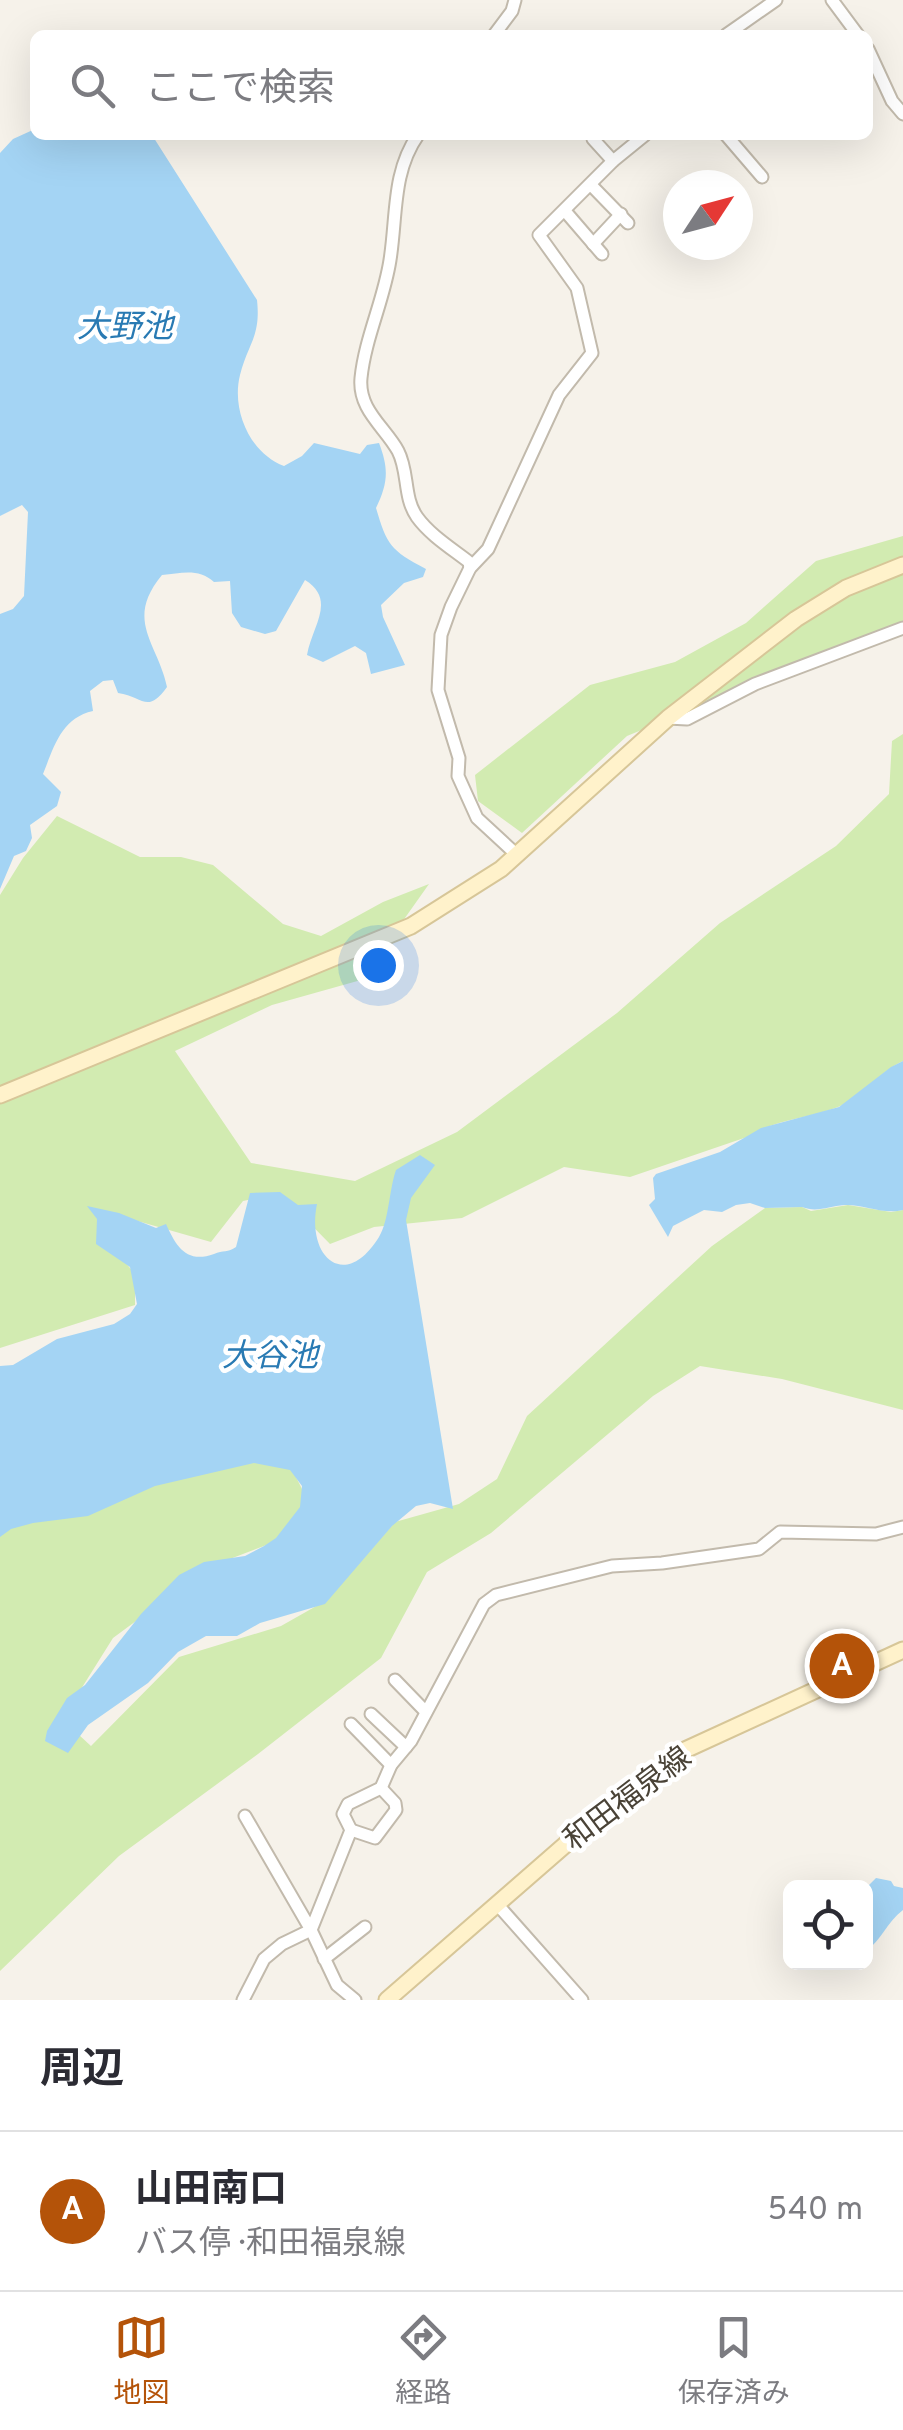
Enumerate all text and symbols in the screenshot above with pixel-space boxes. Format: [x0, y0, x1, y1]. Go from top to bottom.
search box [30, 30, 873, 140]
icon: search [65, 58, 120, 113]
text: ここで検索 [145, 66, 335, 115]
north arrow [663, 170, 753, 260]
water label: 大野池 [77, 309, 176, 349]
your location [353, 940, 404, 991]
water label: 大谷池 [222, 1338, 321, 1378]
pin: A [810, 1628, 874, 1704]
street label: 和田福泉線 [557, 1740, 700, 1860]
map controls [783, 1880, 873, 1970]
button: locate [783, 1880, 873, 1970]
text: 周辺 [40, 2045, 124, 2098]
text: 山田南口 [135, 2167, 287, 2216]
text: A [61, 2191, 84, 2231]
text: 540 m [767, 2191, 863, 2231]
text: バス停 · 和田福泉線 [135, 2225, 406, 2265]
tab: 地図 [113, 2310, 169, 2413]
tab: 経路 [395, 2310, 452, 2413]
tab: 保存済み [678, 2310, 790, 2413]

